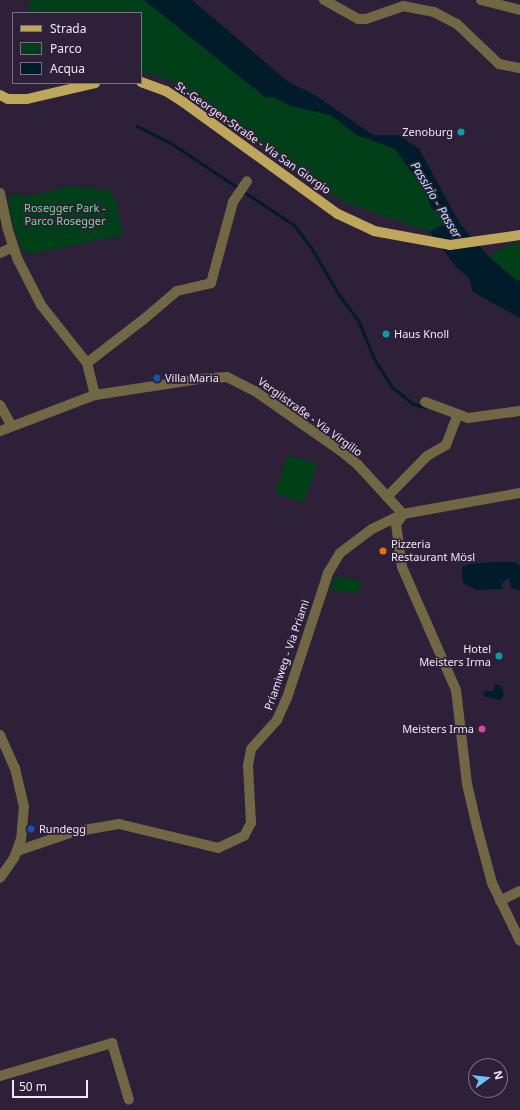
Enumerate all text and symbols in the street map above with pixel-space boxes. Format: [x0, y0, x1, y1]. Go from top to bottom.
legend [12, 12, 142, 84]
text: Strada [50, 20, 86, 37]
text: Parco [50, 40, 82, 57]
text: Acqua [50, 60, 85, 77]
street label: St.-Georgen-Straße - Via San Giorgio [173, 79, 333, 197]
place label: Zenoburg [402, 125, 453, 139]
marker: Zenoburg [456, 127, 466, 137]
water label: Passirio - Passer [408, 159, 464, 241]
park label: Rosegger Park - Parco Rosegger [24, 202, 106, 228]
place label: Haus Knoll [394, 327, 449, 341]
marker: Haus Knoll [381, 329, 391, 339]
place label: Villa Maria [165, 371, 219, 385]
marker: Villa Maria [152, 373, 162, 383]
street label: Vergilstraße - Via Virgilio [255, 375, 365, 459]
place label: Pizzeria Restaurant Mösl [391, 538, 475, 564]
marker: Pizzeria Restaurant Mösl [378, 546, 388, 556]
street label: Priamiweg - Via Priami [262, 598, 312, 712]
place label: Hotel Meisters Irma [419, 643, 491, 669]
marker: Hotel Meisters Irma [494, 651, 504, 661]
place label: Meisters Irma [402, 722, 474, 736]
marker: Meisters Irma [477, 724, 487, 734]
place label: Rundegg [39, 822, 86, 836]
marker: Rundegg [26, 824, 36, 834]
north arrow [468, 1058, 508, 1098]
text: N [491, 1069, 508, 1081]
scale bar [14, 1072, 90, 1098]
text: 50 m [19, 1078, 47, 1095]

